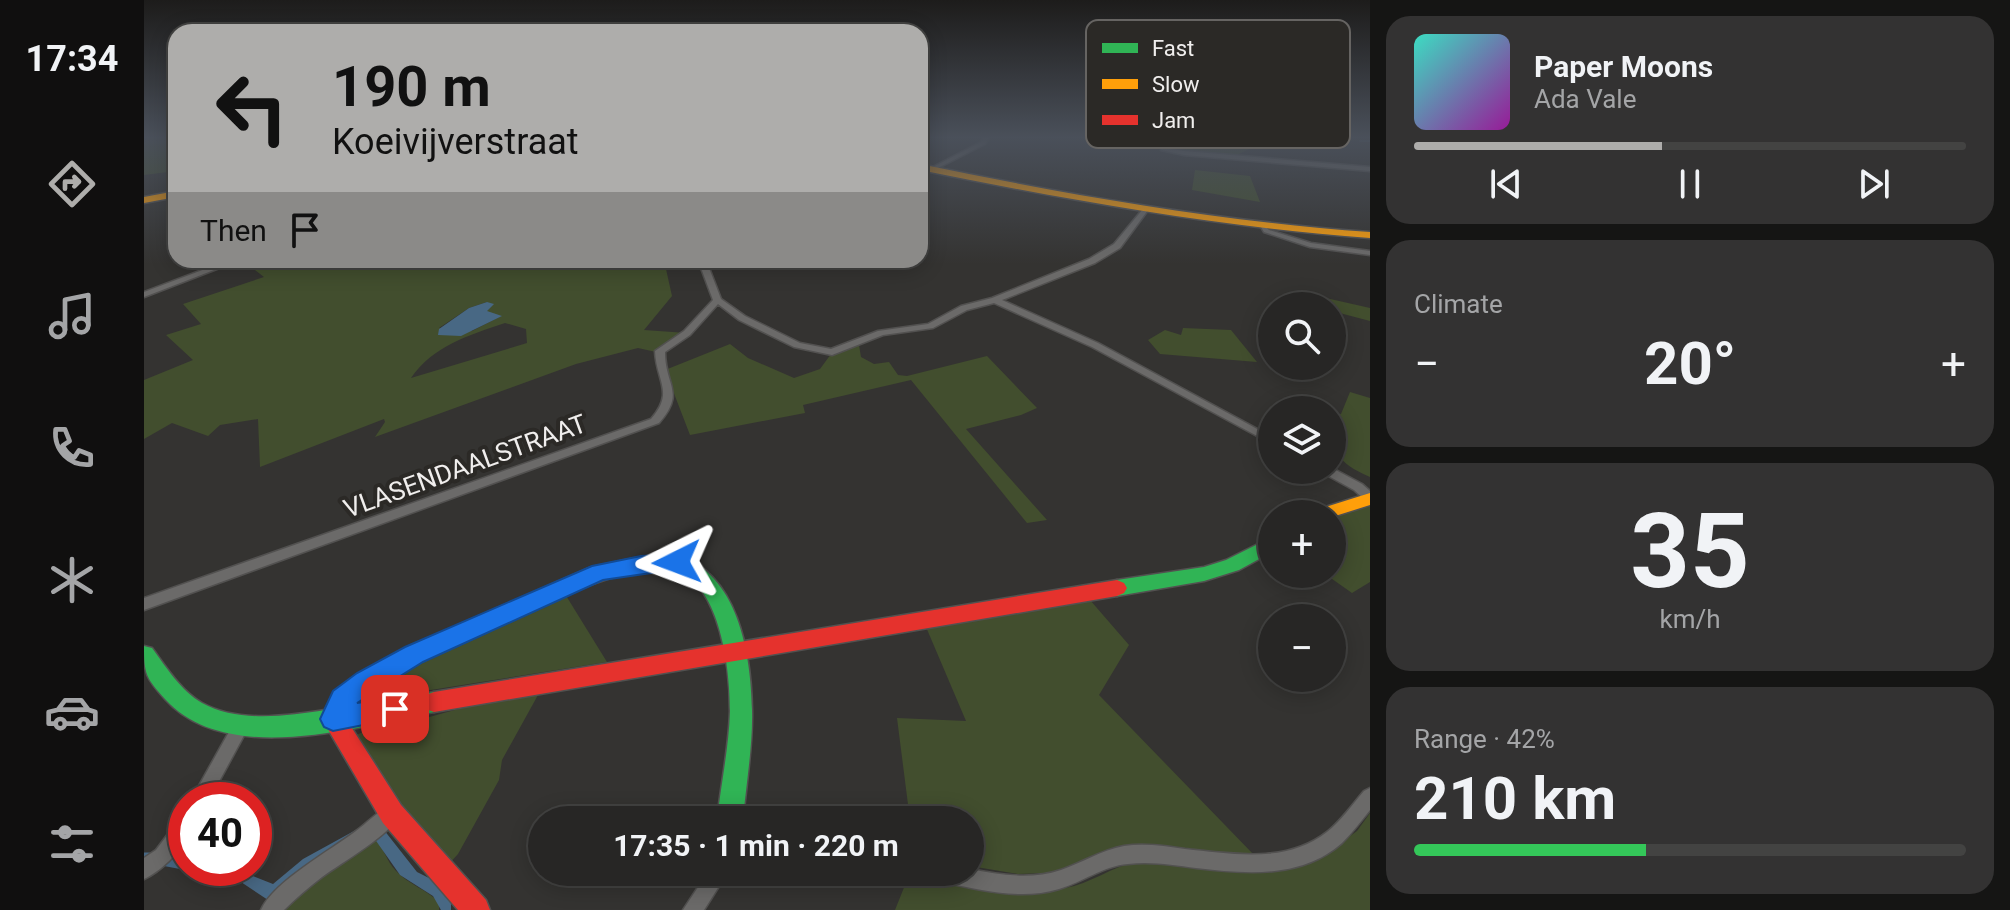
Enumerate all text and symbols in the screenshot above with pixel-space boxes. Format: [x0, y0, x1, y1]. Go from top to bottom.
legend [1086, 20, 1350, 148]
text: Fast [1152, 36, 1194, 61]
text: 17:34 [26, 38, 118, 80]
text: Paper Moons [1534, 49, 1713, 84]
text: 190 m [332, 54, 491, 120]
icon: left [200, 56, 304, 160]
text: Slow [1152, 72, 1200, 97]
text: Ada Vale [1534, 84, 1636, 114]
text: Jam [1152, 108, 1195, 133]
text: Koeivijverstraat [332, 121, 579, 163]
icon: directions [44, 156, 100, 212]
icon: previous [1484, 162, 1528, 206]
icon: pause [1668, 162, 1712, 206]
icon: next [1852, 162, 1896, 206]
icon: arrive [283, 208, 327, 252]
text: Then [200, 213, 267, 248]
icon: music [44, 288, 100, 344]
text: Climate [1414, 289, 1503, 319]
map controls [1258, 292, 1346, 692]
button: search [1258, 292, 1346, 380]
text: 20° [1644, 328, 1736, 399]
text: − [1414, 338, 1439, 390]
text: + [1941, 338, 1966, 390]
button: layers [1258, 396, 1346, 484]
street label: VLASENDAALSTRAAT [340, 408, 590, 524]
icon: phone [44, 420, 100, 476]
text: 35 [1630, 491, 1750, 612]
button: + [1258, 500, 1346, 588]
position arrow [635, 520, 719, 604]
icon: climate [44, 552, 100, 608]
button: − [1258, 604, 1346, 692]
text: km/h [1659, 604, 1721, 634]
pin [361, 675, 429, 743]
icon: car [44, 684, 100, 740]
icon: arrive [373, 687, 417, 731]
text: Range · 42% [1414, 724, 1555, 754]
text: 210 km [1414, 763, 1616, 834]
speed limit sign: 40 [168, 782, 272, 886]
icon: filters [44, 816, 100, 872]
text: 17:35 · 1 min · 220 m [613, 828, 899, 863]

